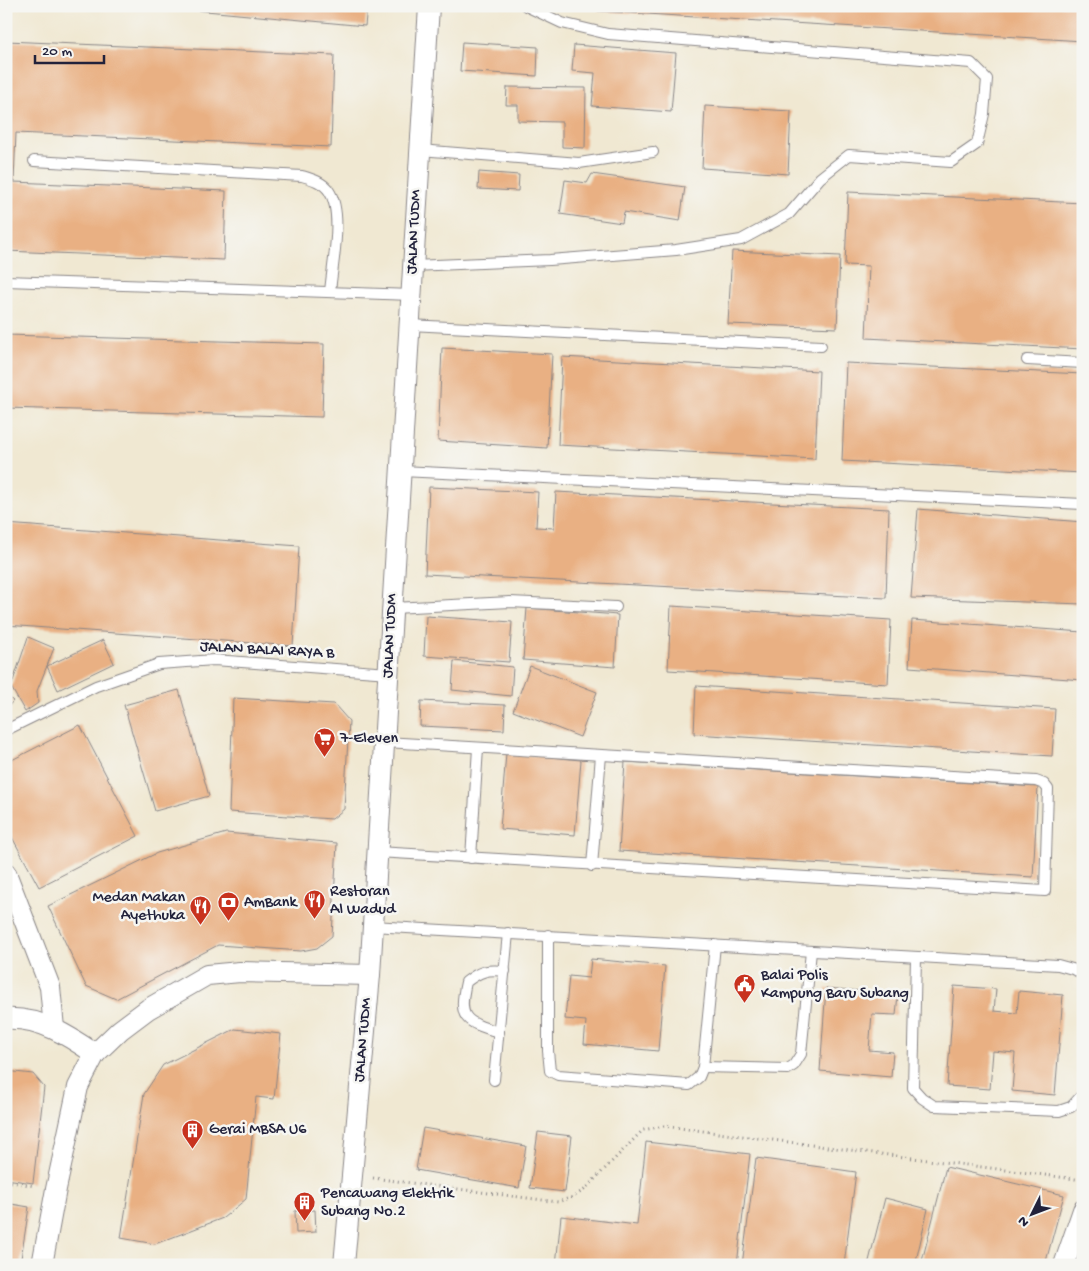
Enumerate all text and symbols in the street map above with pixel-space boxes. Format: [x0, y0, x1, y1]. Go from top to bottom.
scale bar [35, 32, 104, 64]
text: 20 m [42, 43, 72, 61]
street label: JALAN TUDM [403, 188, 427, 275]
street label: JALAN TUDM [379, 592, 403, 679]
street label: JALAN BALAI RAYA B [199, 638, 336, 664]
supermarket icon: 7-Eleven [312, 727, 336, 758]
place label: 7-Eleven [339, 730, 398, 749]
place label: Restoran Al Wadud [330, 883, 397, 920]
place label: Medan Makan Ayethuka [92, 889, 186, 926]
restaurant icon: Restoran Al Wadud [302, 889, 326, 920]
bank icon: AmBank [216, 891, 240, 922]
place label: AmBank [244, 894, 298, 913]
restaurant icon: Medan Makan Ayethuka [189, 895, 213, 926]
place label: Balai Polis Kampung Baru Subang [760, 967, 909, 1004]
public building icon: Balai Polis Kampung Baru Subang [733, 973, 757, 1004]
street label: JALAN TUDM [351, 996, 377, 1083]
building icon: Gerai MBSA U6 [181, 1118, 205, 1149]
place label: Gerai MBSA U6 [209, 1121, 307, 1140]
place label: Pencawang Elektrik Subang No.2 [320, 1185, 455, 1222]
north arrow [1006, 1188, 1056, 1238]
building icon: Pencawang Elektrik Subang No.2 [293, 1191, 317, 1222]
text: N [1015, 1212, 1034, 1230]

